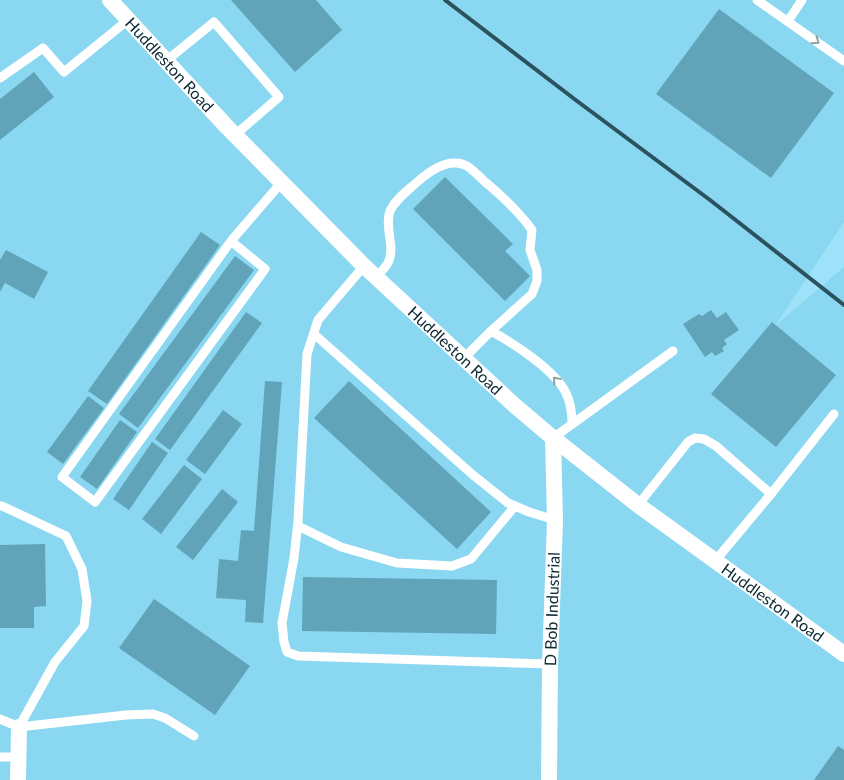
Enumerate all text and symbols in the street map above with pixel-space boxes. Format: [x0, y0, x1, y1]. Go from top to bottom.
street label: Huddleston Road [122, 13, 218, 115]
one-way arrow [810, 35, 820, 44]
street label: Huddleston Road [404, 302, 506, 398]
one-way arrow [553, 376, 562, 385]
street label: D Bob Industrial [540, 552, 563, 666]
street label: Huddleston Road [718, 559, 828, 645]

